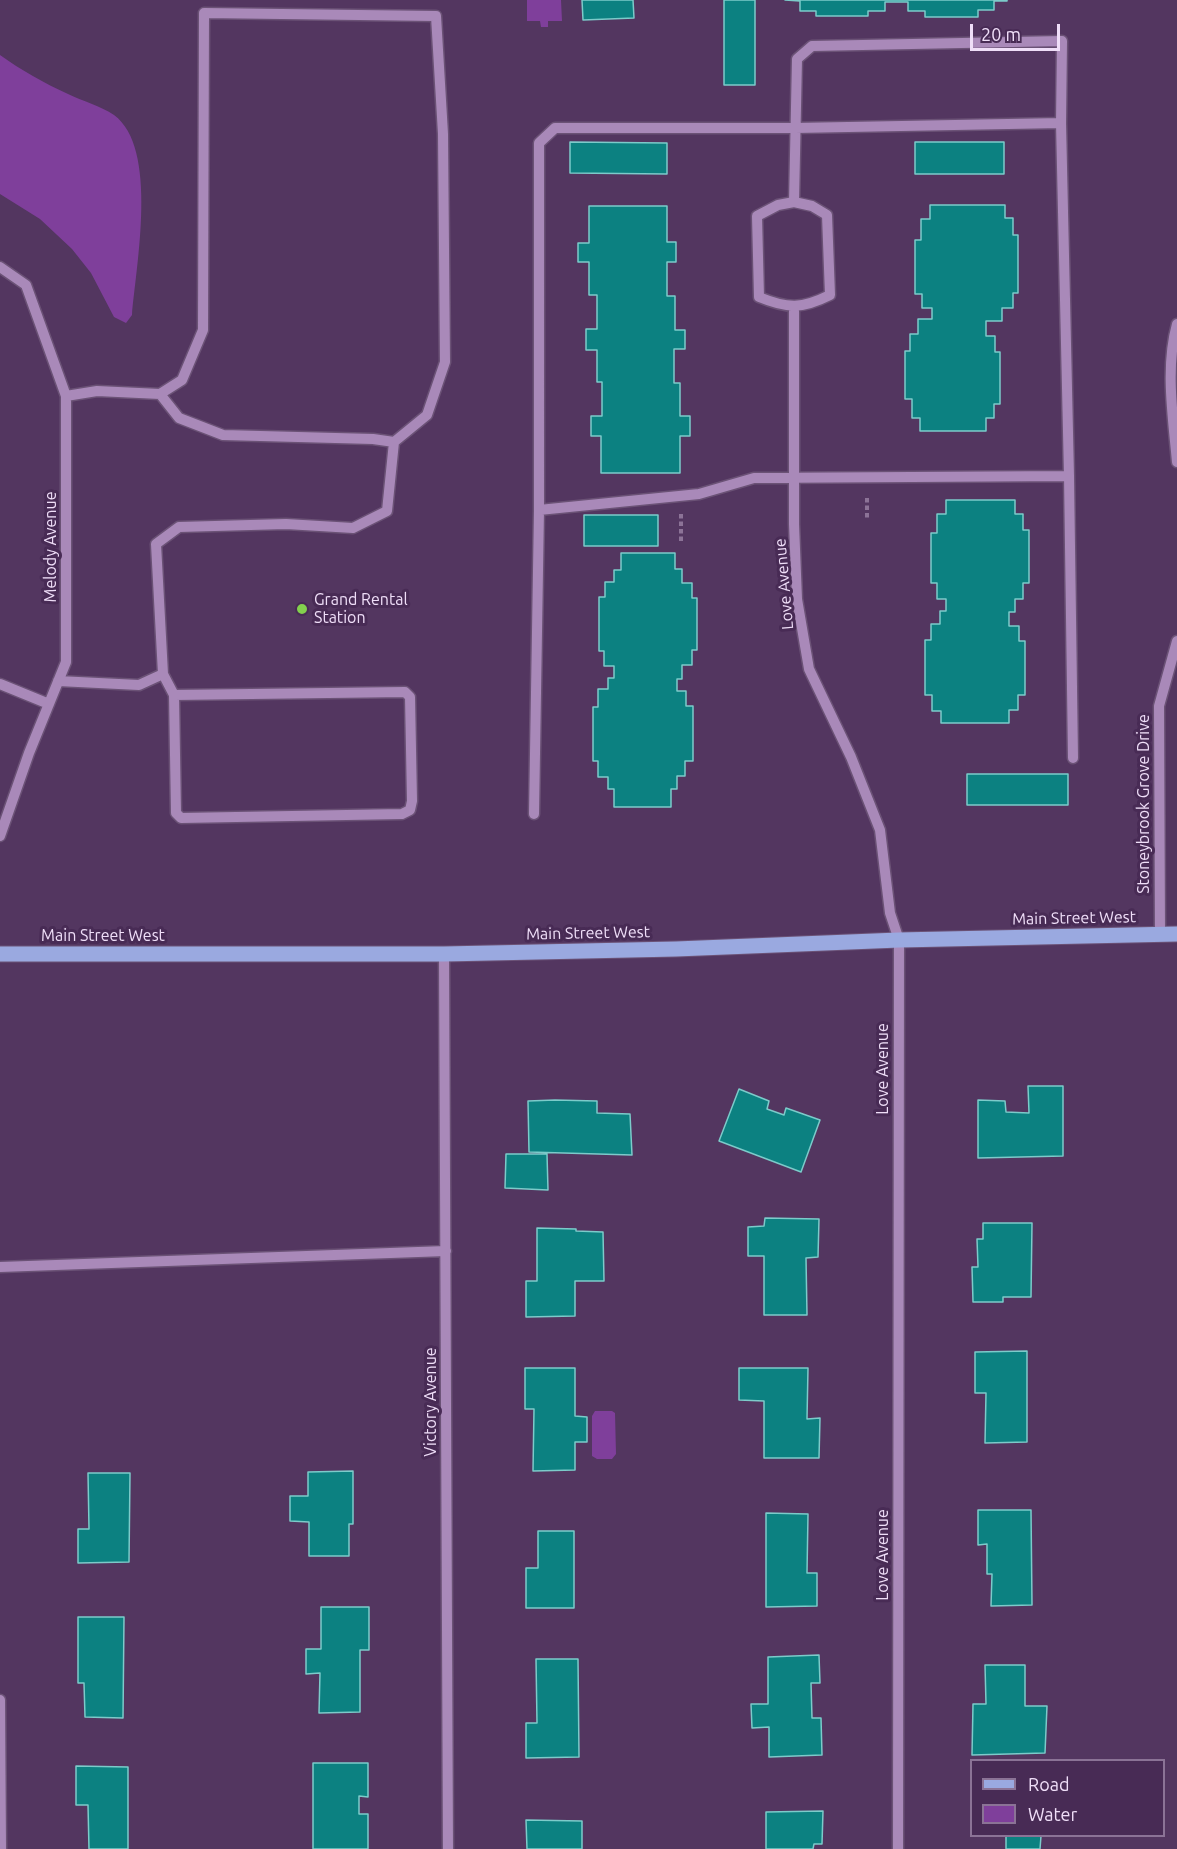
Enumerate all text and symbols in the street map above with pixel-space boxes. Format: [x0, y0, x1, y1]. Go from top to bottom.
scale bar [973, 12, 1063, 50]
text: 20 m [981, 24, 1021, 44]
street label: Melody Avenue [41, 492, 61, 602]
street label: Love Avenue [770, 538, 798, 630]
place label: Grand Rental Station [314, 590, 408, 628]
marker: Grand Rental Station [295, 602, 309, 616]
street label: Stoneybrook Grove Drive [1134, 714, 1154, 894]
street label: Main Street West [1012, 907, 1136, 929]
street label: Main Street West [526, 922, 650, 944]
street label: Main Street West [41, 926, 165, 946]
street label: Love Avenue [873, 1023, 893, 1115]
street label: Victory Avenue [421, 1347, 441, 1457]
street label: Love Avenue [873, 1509, 893, 1601]
legend [970, 1759, 1165, 1837]
text: Road [1028, 1774, 1070, 1794]
text: Water [1028, 1804, 1077, 1824]

